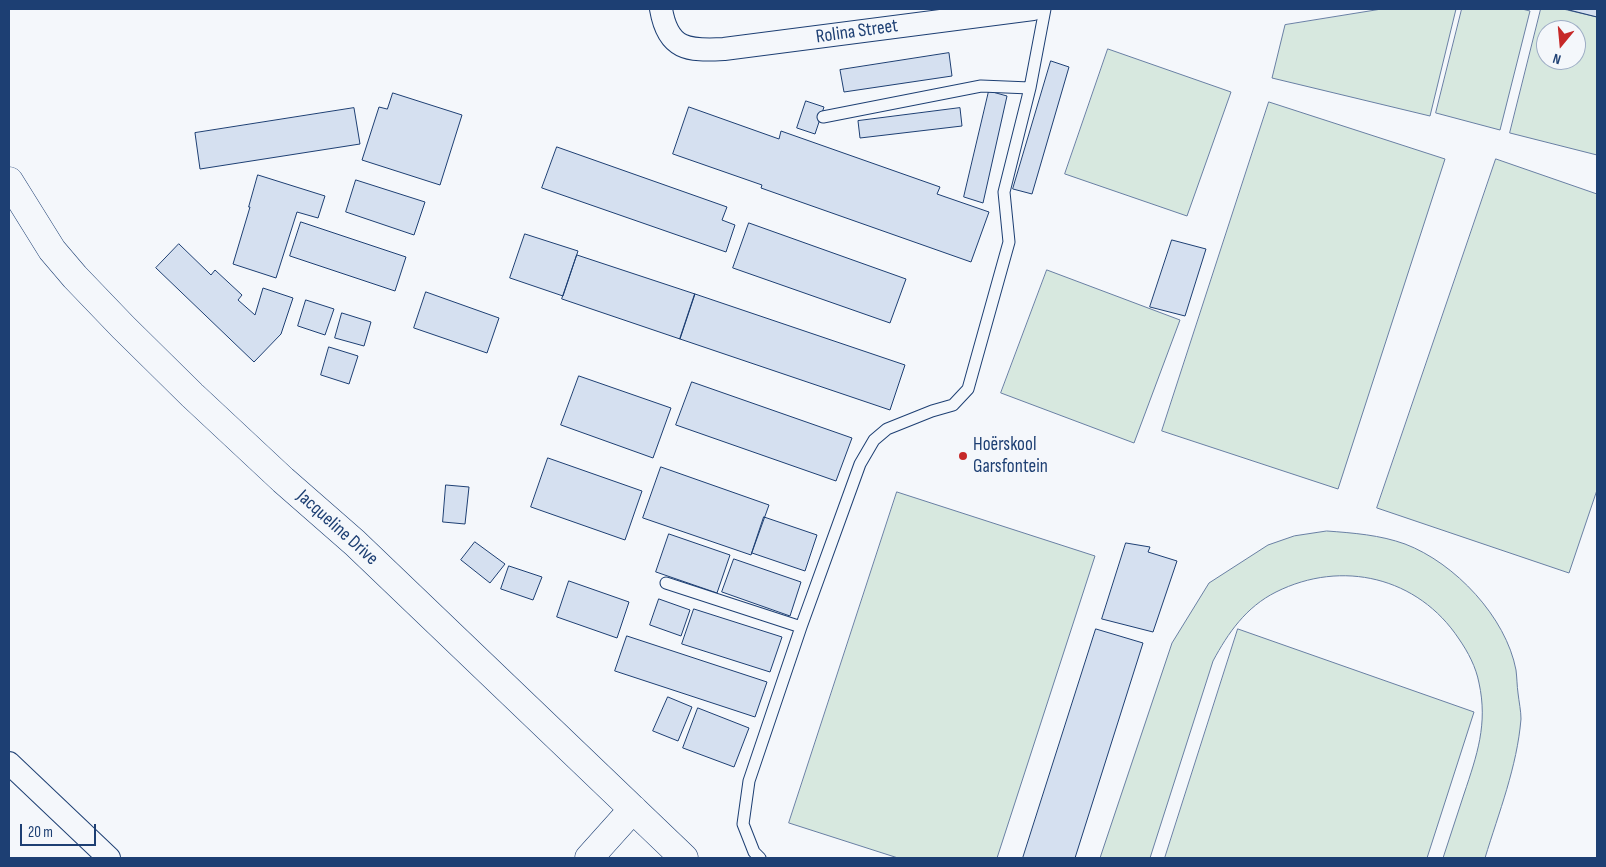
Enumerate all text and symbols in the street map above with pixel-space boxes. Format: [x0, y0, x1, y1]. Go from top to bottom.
street label: Rolina Street [815, 15, 899, 49]
north arrow [1536, 20, 1586, 70]
text: N [1551, 50, 1563, 68]
place label: Hoërskool Garsfontein [973, 434, 1048, 478]
marker: Hoërskool Garsfontein [957, 450, 969, 462]
street label: Jacqueline Drive [292, 486, 382, 570]
scale bar [22, 814, 99, 846]
text: 20 m [28, 823, 53, 842]

